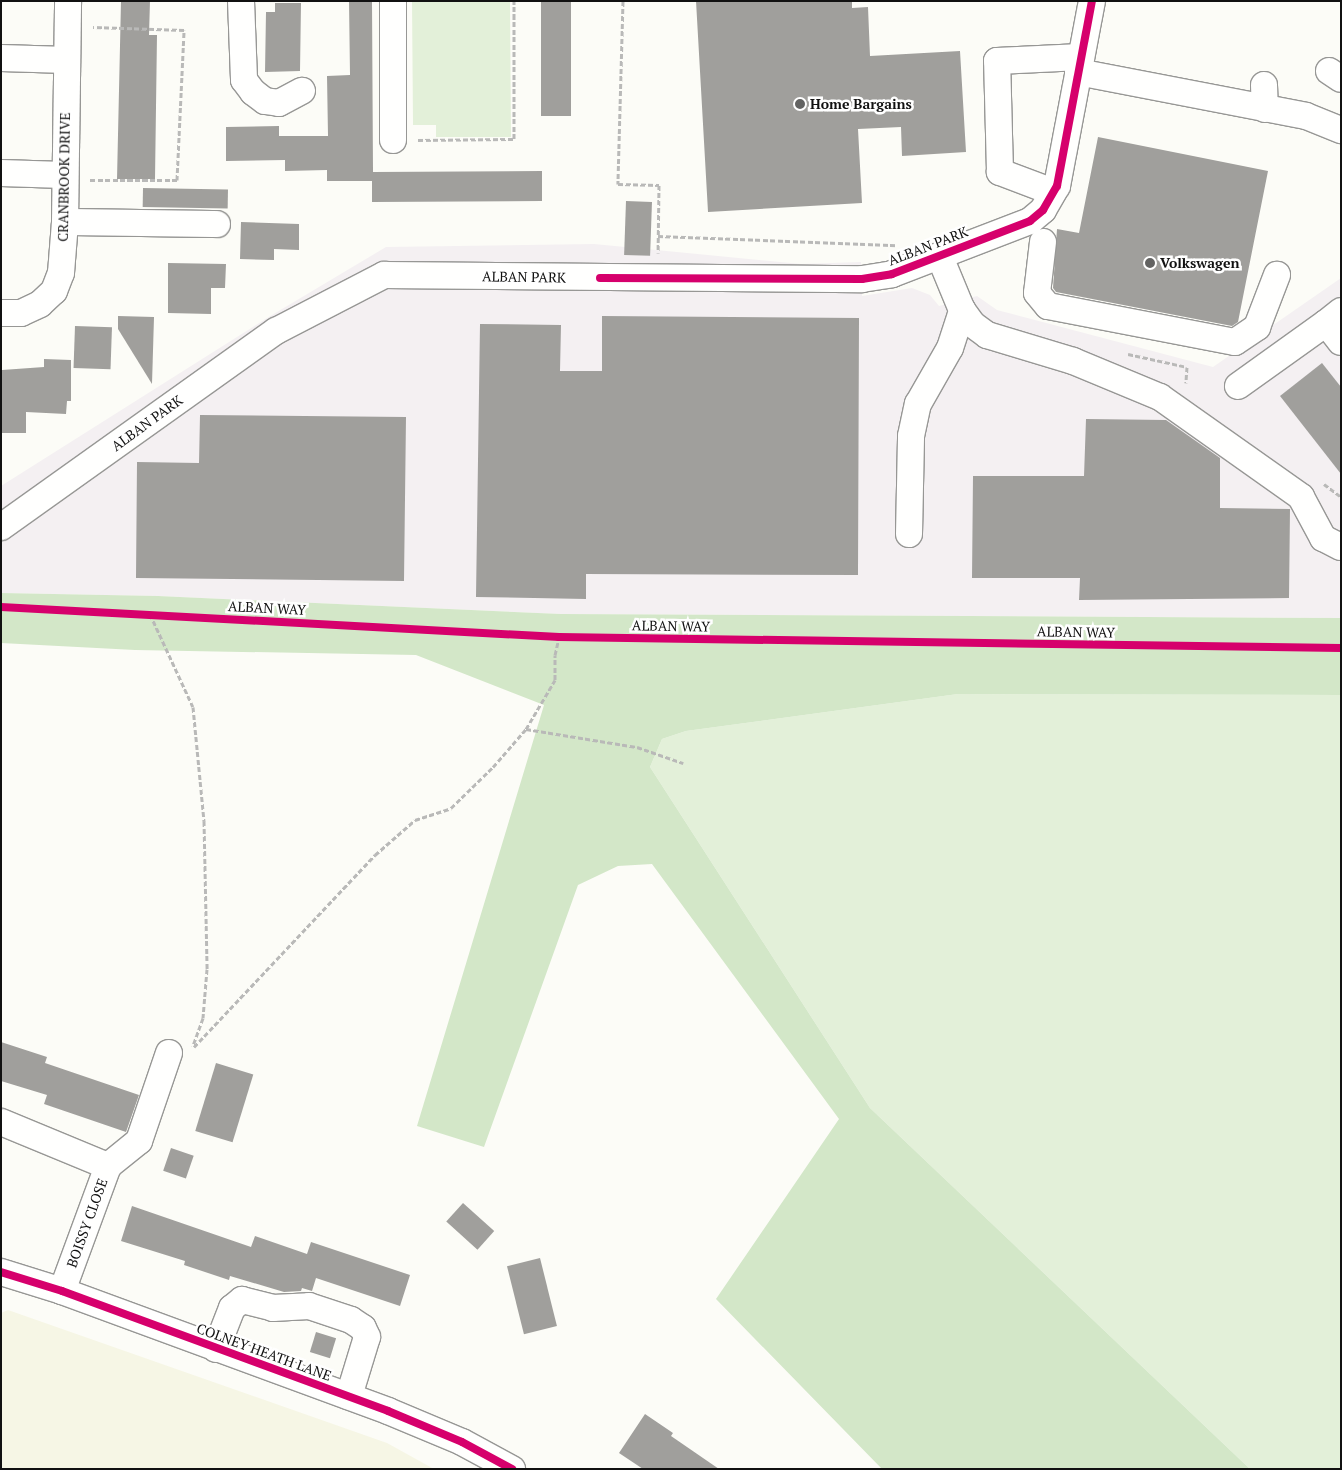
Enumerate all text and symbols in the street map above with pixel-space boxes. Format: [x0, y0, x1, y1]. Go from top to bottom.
place label: Home Bargains [810, 96, 912, 112]
marker: Home Bargains [794, 98, 806, 110]
street label: CRANBROOK DRIVE [54, 112, 74, 242]
street label: ALBAN PARK [886, 223, 970, 269]
place label: Volkswagen [1160, 255, 1240, 271]
marker: Volkswagen [1144, 257, 1156, 269]
street label: ALBAN PARK [482, 268, 566, 286]
street label: ALBAN PARK [108, 392, 186, 454]
street label: ALBAN WAY [228, 598, 306, 618]
street label: ALBAN WAY [632, 617, 710, 635]
street label: ALBAN WAY [1037, 623, 1115, 641]
street label: BOISSY CLOSE [63, 1176, 111, 1270]
street label: COLNEY HEATH LANE [194, 1320, 334, 1384]

